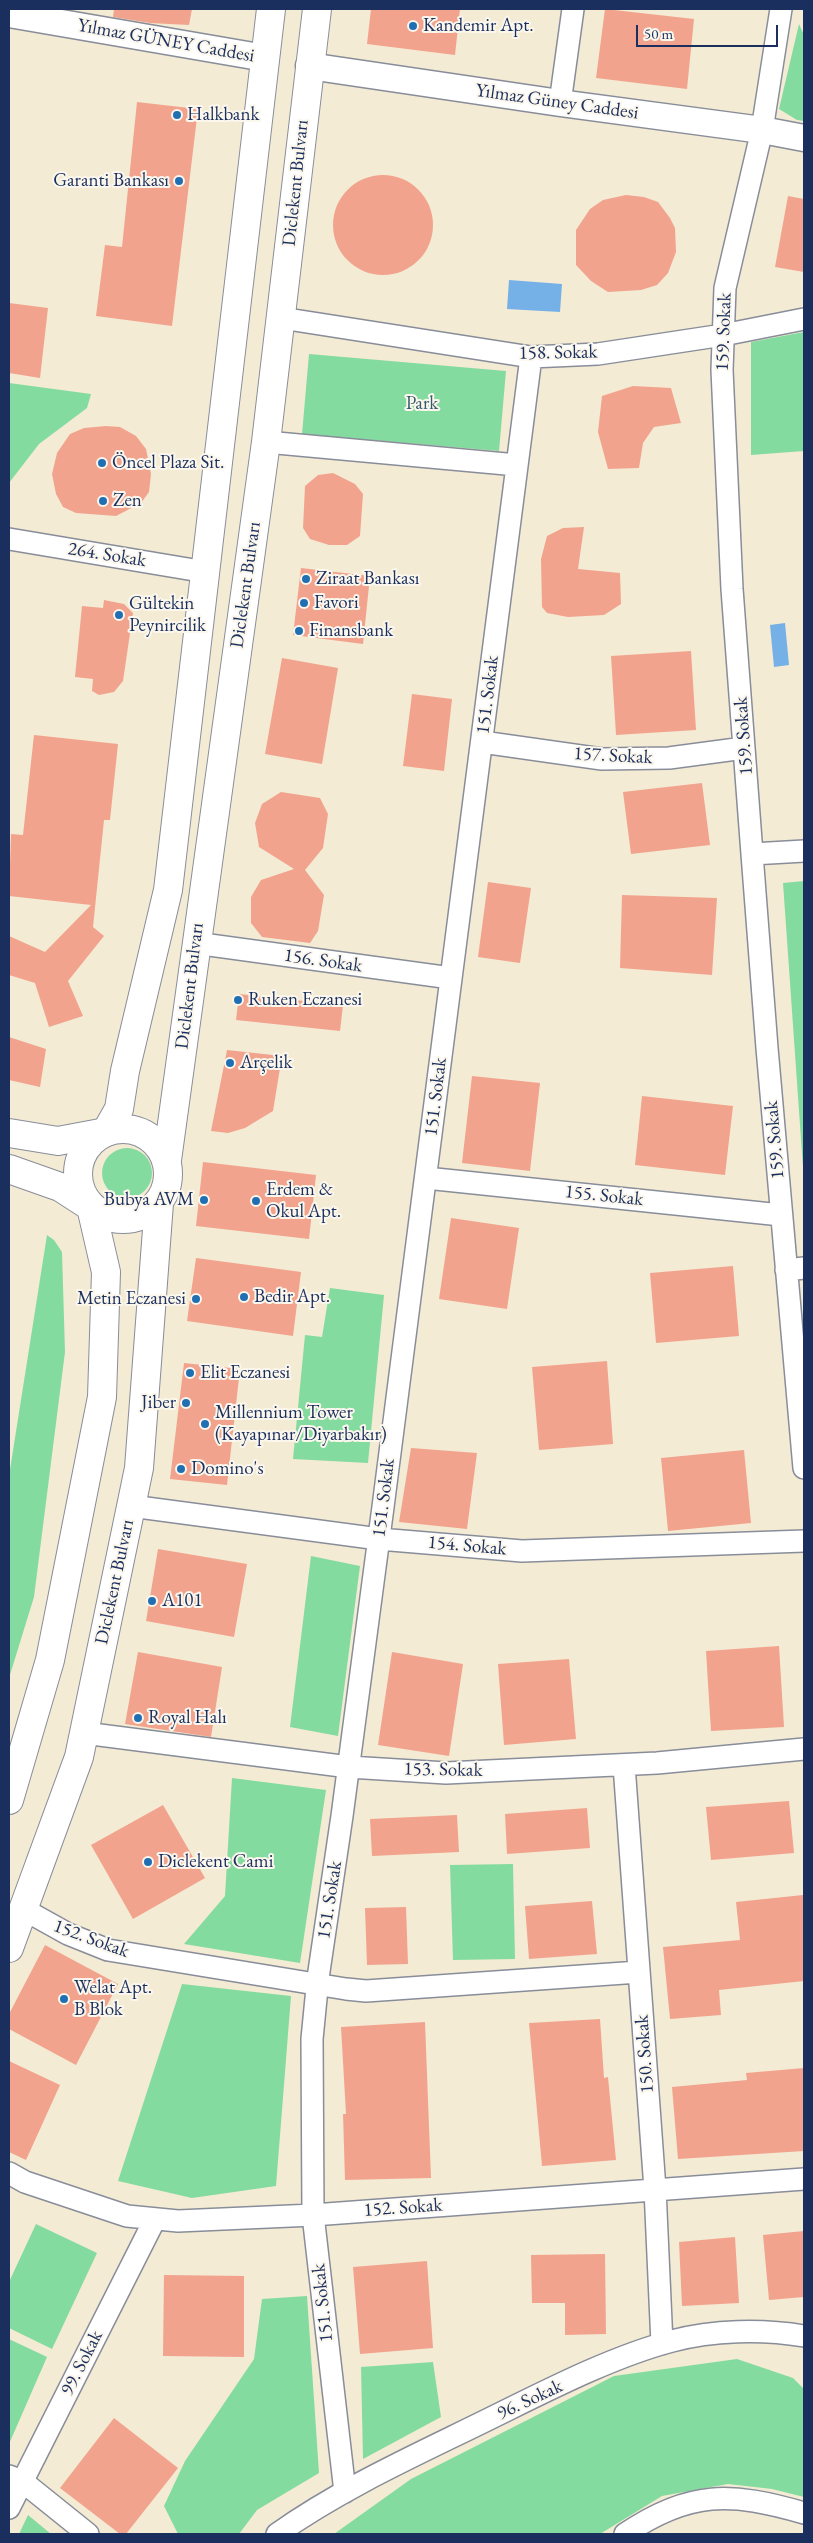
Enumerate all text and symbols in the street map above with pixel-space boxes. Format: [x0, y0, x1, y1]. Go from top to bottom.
street label: Yılmaz GÜNEY Caddesi [76, 14, 256, 68]
place label: Kandemir Apt. [423, 15, 534, 37]
scale bar [638, 15, 780, 47]
marker: Kandemir Apt. [407, 20, 419, 32]
text: 50 m [644, 24, 673, 43]
street label: Yılmaz Güney Caddesi [474, 79, 640, 125]
place label: Halkbank [187, 104, 259, 126]
marker: Halkbank [171, 109, 183, 121]
street label: Diclekent Bulvarı [278, 119, 314, 247]
place label: Garanti Bankası [53, 170, 169, 192]
marker: Garanti Bankası [173, 175, 185, 187]
street label: 159. Sokak [711, 292, 737, 372]
street label: 158. Sokak [518, 341, 598, 365]
park label: Park [406, 393, 438, 415]
place label: Öncel Plaza Sit. [112, 452, 224, 474]
marker: Öncel Plaza Sit. [96, 457, 108, 469]
place label: Zen [113, 490, 142, 512]
marker: Zen [97, 495, 109, 507]
street label: Diclekent Bulvarı [226, 520, 266, 650]
street label: 264. Sokak [66, 538, 148, 572]
place label: Ziraat Bankası [316, 568, 419, 590]
marker: Ziraat Bankası [300, 573, 312, 585]
place label: Favori [314, 592, 359, 614]
place label: Gültekin Peynircilik [129, 593, 206, 637]
marker: Favori [298, 597, 310, 609]
marker: Gültekin Peynircilik [113, 609, 125, 621]
place label: Finansbank [309, 620, 393, 642]
marker: Finansbank [293, 625, 305, 637]
street label: 151. Sokak [472, 654, 504, 736]
street label: 159. Sokak [730, 696, 758, 776]
street label: 157. Sokak [573, 743, 653, 769]
street label: Diclekent Bulvarı [171, 922, 209, 1050]
street label: 156. Sokak [282, 944, 364, 978]
place label: Ruken Eczanesi [248, 989, 362, 1011]
marker: Ruken Eczanesi [232, 994, 244, 1006]
place label: Arçelik [240, 1052, 292, 1074]
street label: 151. Sokak [420, 1056, 452, 1138]
marker: Arçelik [224, 1057, 236, 1069]
street label: 159. Sokak [760, 1100, 790, 1180]
place label: Erdem & Okul Apt. [266, 1179, 341, 1223]
street label: 155. Sokak [564, 1181, 644, 1211]
place label: Bubya AVM [104, 1189, 194, 1211]
marker: Bubya AVM [198, 1194, 210, 1206]
marker: Erdem & Okul Apt. [250, 1195, 262, 1207]
place label: Bedir Apt. [254, 1286, 330, 1308]
place label: Metin Eczanesi [77, 1288, 186, 1310]
marker: Bedir Apt. [238, 1291, 250, 1303]
marker: Metin Eczanesi [190, 1293, 202, 1305]
place label: Elit Eczanesi [200, 1362, 290, 1384]
marker: Elit Eczanesi [184, 1367, 196, 1379]
place label: Jiber [141, 1392, 176, 1414]
marker: Jiber [180, 1397, 192, 1409]
place label: Millennium Tower (Kayapınar/Diyarbakır) [215, 1402, 387, 1446]
marker: Millennium Tower (Kayapınar/Diyarbakır) [199, 1418, 211, 1430]
street label: 151. Sokak [368, 1457, 400, 1539]
place label: Domino's [191, 1458, 264, 1480]
marker: Domino's [175, 1463, 187, 1475]
street label: Diclekent Bulvarı [91, 1517, 139, 1647]
street label: 154. Sokak [427, 1531, 507, 1561]
place label: A101 [162, 1590, 203, 1612]
marker: A101 [146, 1595, 158, 1607]
place label: Royal Halı [148, 1707, 227, 1729]
marker: Royal Halı [132, 1712, 144, 1724]
street label: 153. Sokak [403, 1758, 483, 1782]
place label: Diclekent Cami [158, 1851, 273, 1873]
marker: Diclekent Cami [142, 1856, 154, 1868]
street label: 151. Sokak [313, 1859, 347, 1941]
street label: 152. Sokak [50, 1915, 132, 1963]
place label: Welat Apt. B Blok [74, 1977, 152, 2021]
marker: Welat Apt. B Blok [58, 1993, 70, 2005]
street label: 150. Sokak [631, 2014, 659, 2094]
street label: 152. Sokak [363, 2194, 443, 2222]
street label: 151. Sokak [308, 2263, 338, 2343]
street label: 99. Sokak [56, 2327, 108, 2399]
street label: 96. Sokak [494, 2375, 566, 2425]

